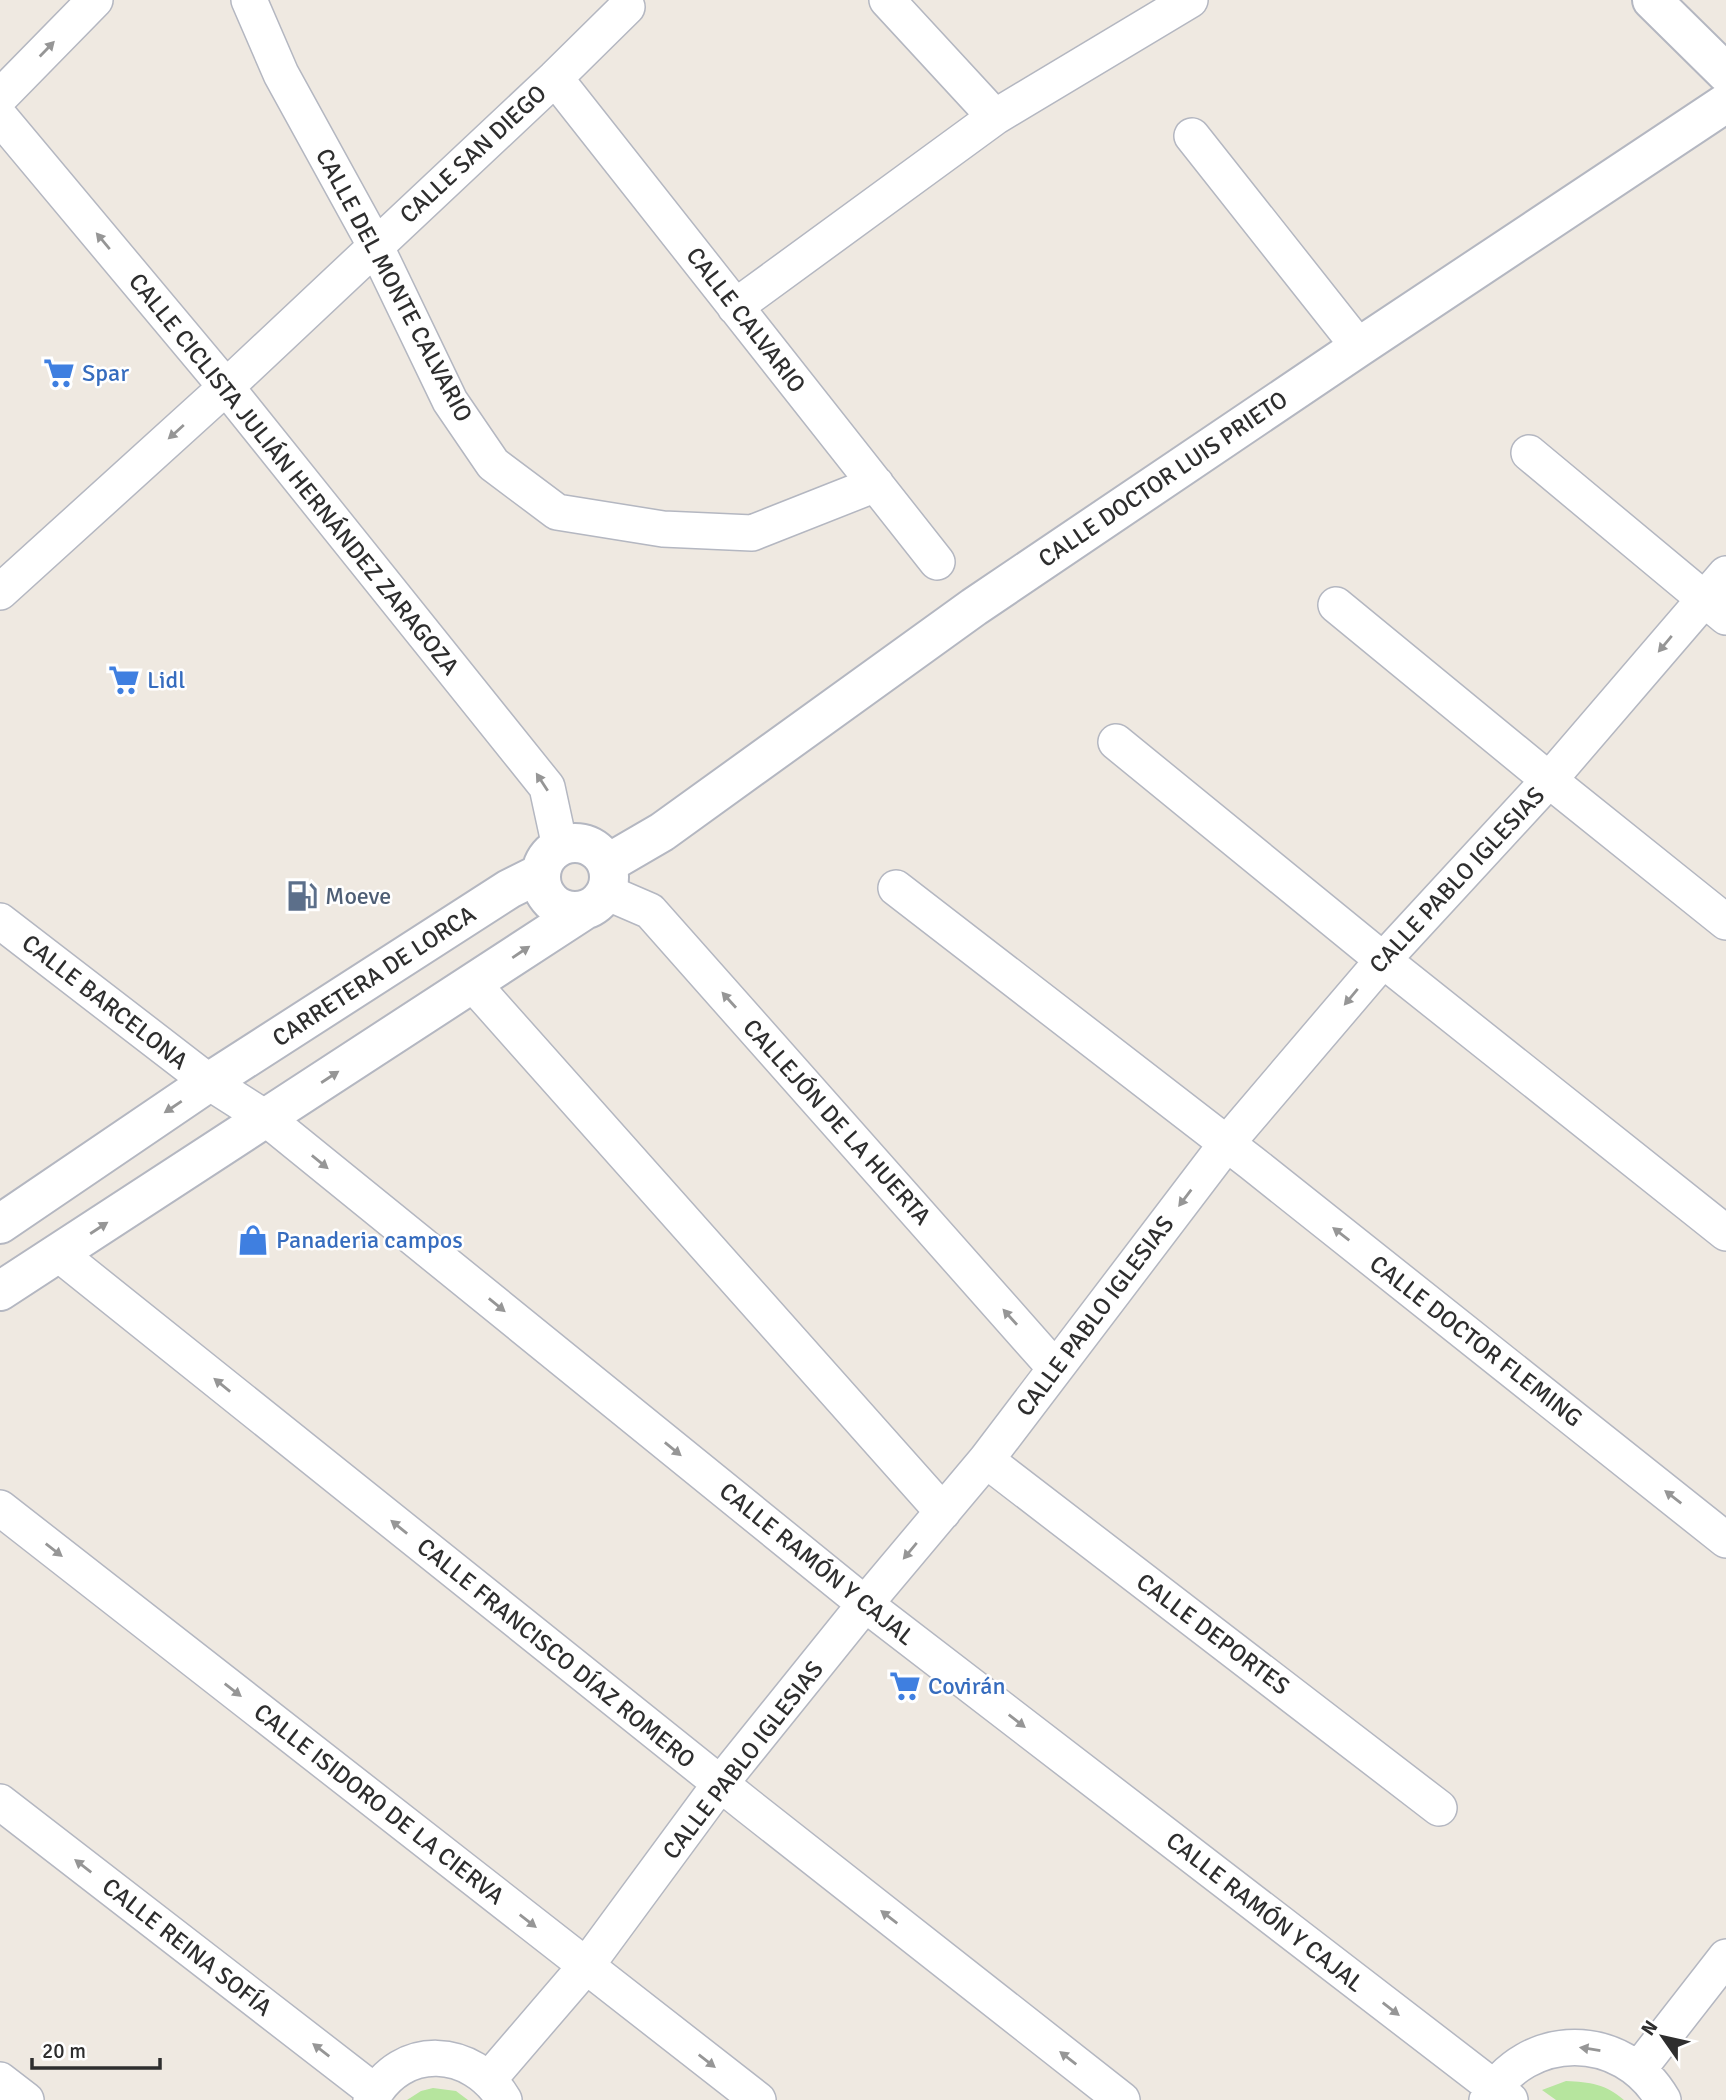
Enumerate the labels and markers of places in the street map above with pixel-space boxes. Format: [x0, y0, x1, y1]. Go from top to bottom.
supermarket icon: Spar [42, 356, 76, 390]
place label: Spar [82, 358, 129, 388]
supermarket icon: Lidl [107, 663, 141, 697]
place label: Lidl [147, 665, 185, 695]
fuel station icon: Moeve [285, 879, 319, 913]
place label: Moeve [325, 881, 391, 911]
shop icon: Panaderia campos [236, 1223, 270, 1257]
place label: Panaderia campos [276, 1225, 463, 1255]
supermarket icon: Covirán [888, 1669, 922, 1703]
place label: Covirán [928, 1671, 1006, 1701]

